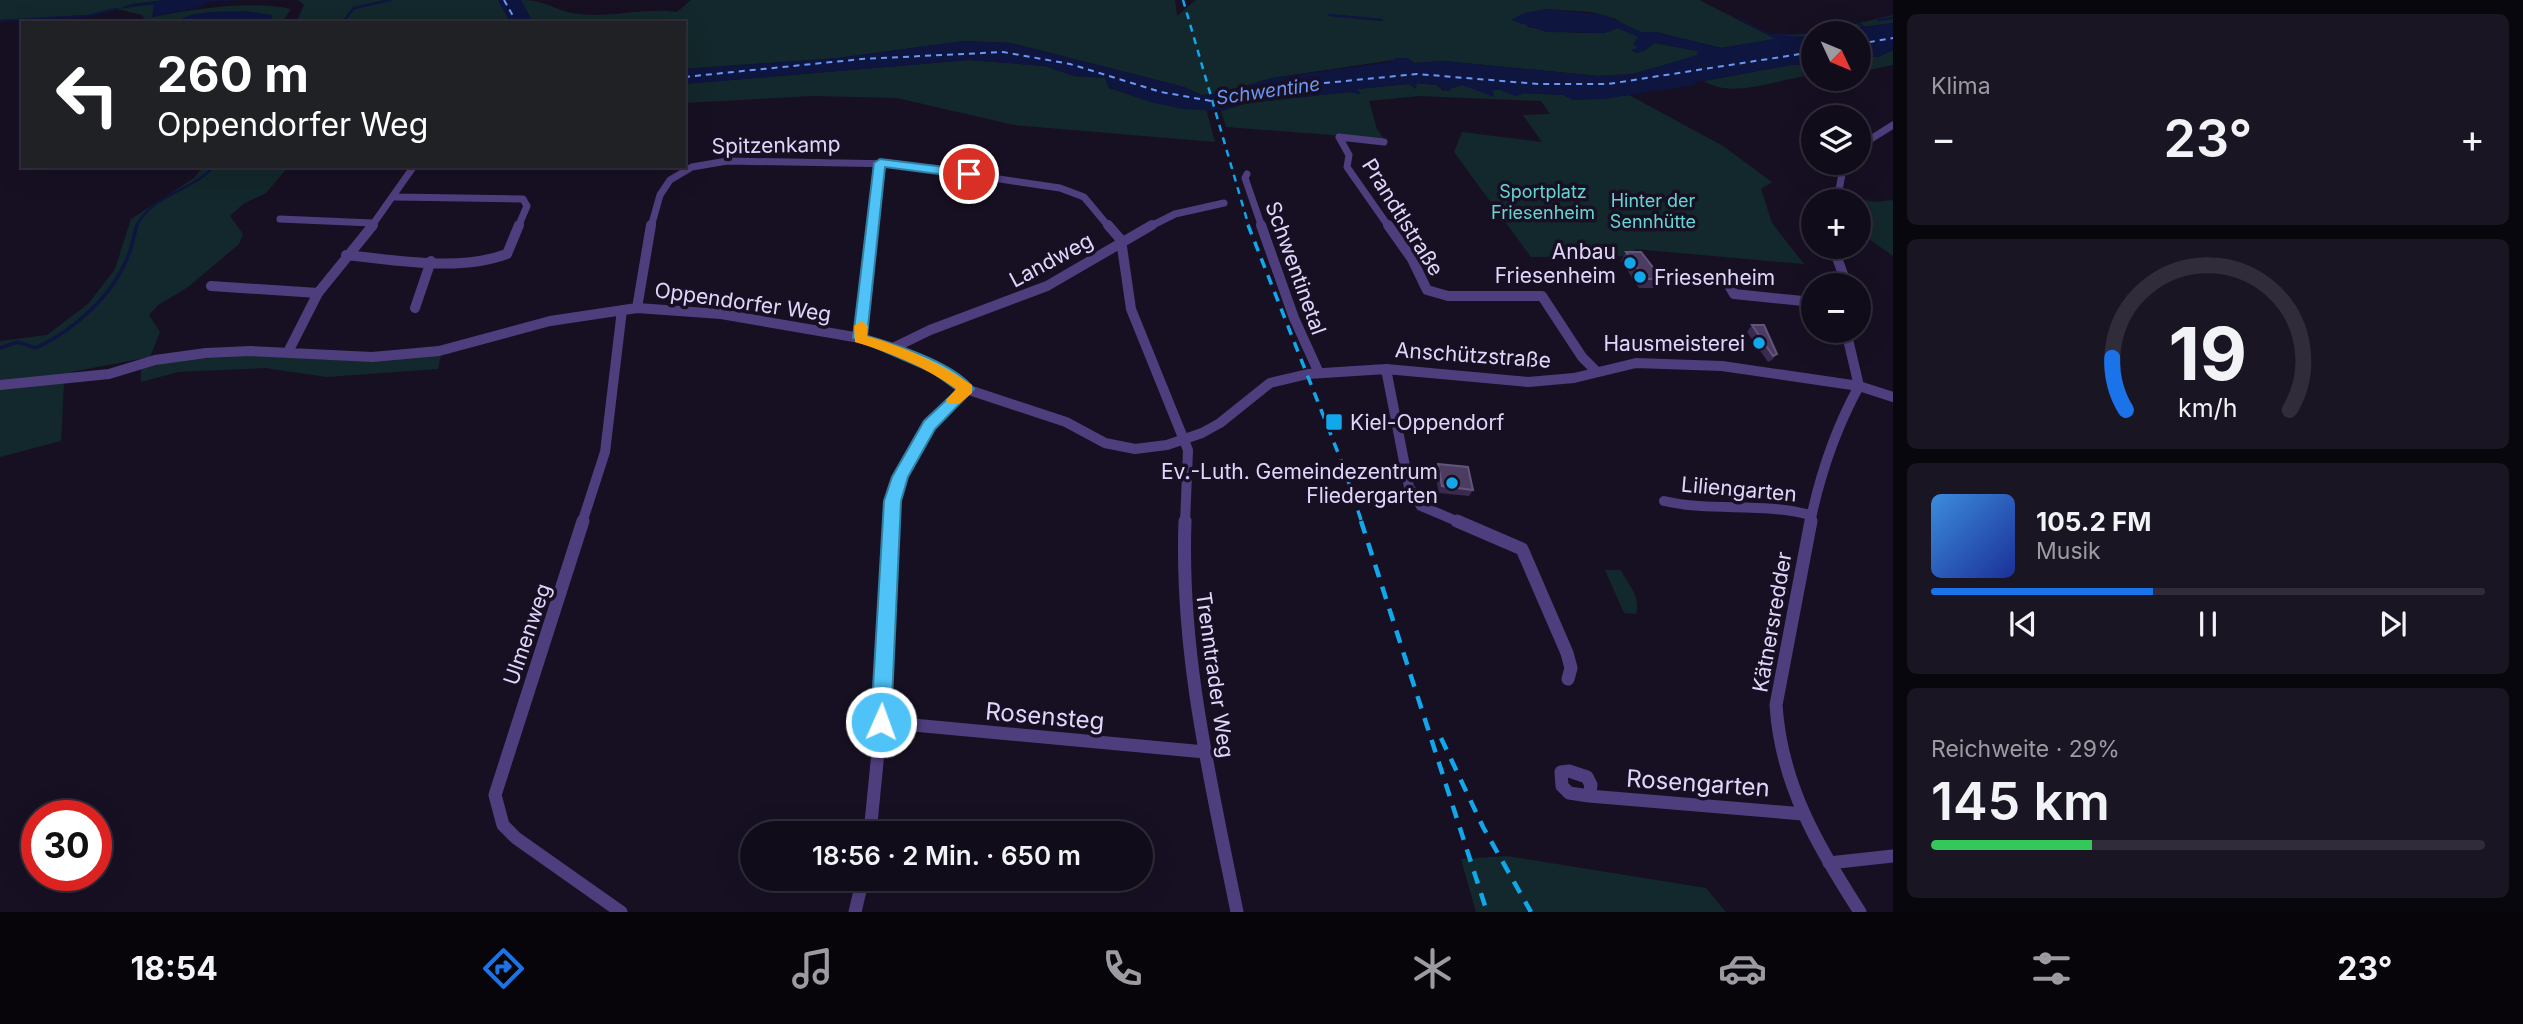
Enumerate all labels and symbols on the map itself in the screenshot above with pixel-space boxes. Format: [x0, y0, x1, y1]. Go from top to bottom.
north arrow [1801, 21, 1871, 91]
water label: Schwentine [1215, 72, 1321, 110]
street label: Spitzenkamp [711, 131, 841, 159]
pin [939, 144, 999, 204]
street label: Prandtlstraße [1357, 154, 1449, 280]
park label: Sportplatz Friesenheim [1491, 181, 1595, 223]
park label: Hinter der Sennhütte [1610, 190, 1696, 232]
street label: Schwentinetal [1260, 198, 1332, 338]
street label: Landweg [1005, 228, 1097, 292]
place label: Anbau Friesenheim [1495, 239, 1616, 288]
marker: Anbau Friesenheim [1622, 255, 1638, 271]
place label: Friesenheim [1654, 265, 1775, 290]
marker: Friesenheim [1632, 269, 1648, 285]
street label: Oppendorfer Weg [653, 277, 833, 327]
place label: Hausmeisterei [1603, 331, 1745, 356]
marker: Hausmeisterei [1751, 335, 1767, 351]
street label: Anschützstraße [1394, 337, 1552, 373]
place label: Kiel-Oppendorf [1350, 410, 1505, 435]
marker: Kiel-Oppendorf [1324, 412, 1344, 432]
place label: Ev.-Luth. Gemeindezentrum Fliedergarten [1161, 459, 1438, 508]
street label: Liliengarten [1680, 471, 1798, 507]
marker: Ev.-Luth. Gemeindezentrum Fliedergarten [1444, 475, 1460, 491]
street label: Kätnersredder [1747, 550, 1797, 694]
street label: Ulmenweg [498, 580, 556, 688]
street label: Trenntrader Weg [1191, 590, 1239, 760]
position arrow [844, 685, 918, 759]
street label: Rosensteg [984, 696, 1106, 736]
street label: Rosengarten [1625, 764, 1771, 802]
speed limit sign: 30 [21, 800, 112, 891]

